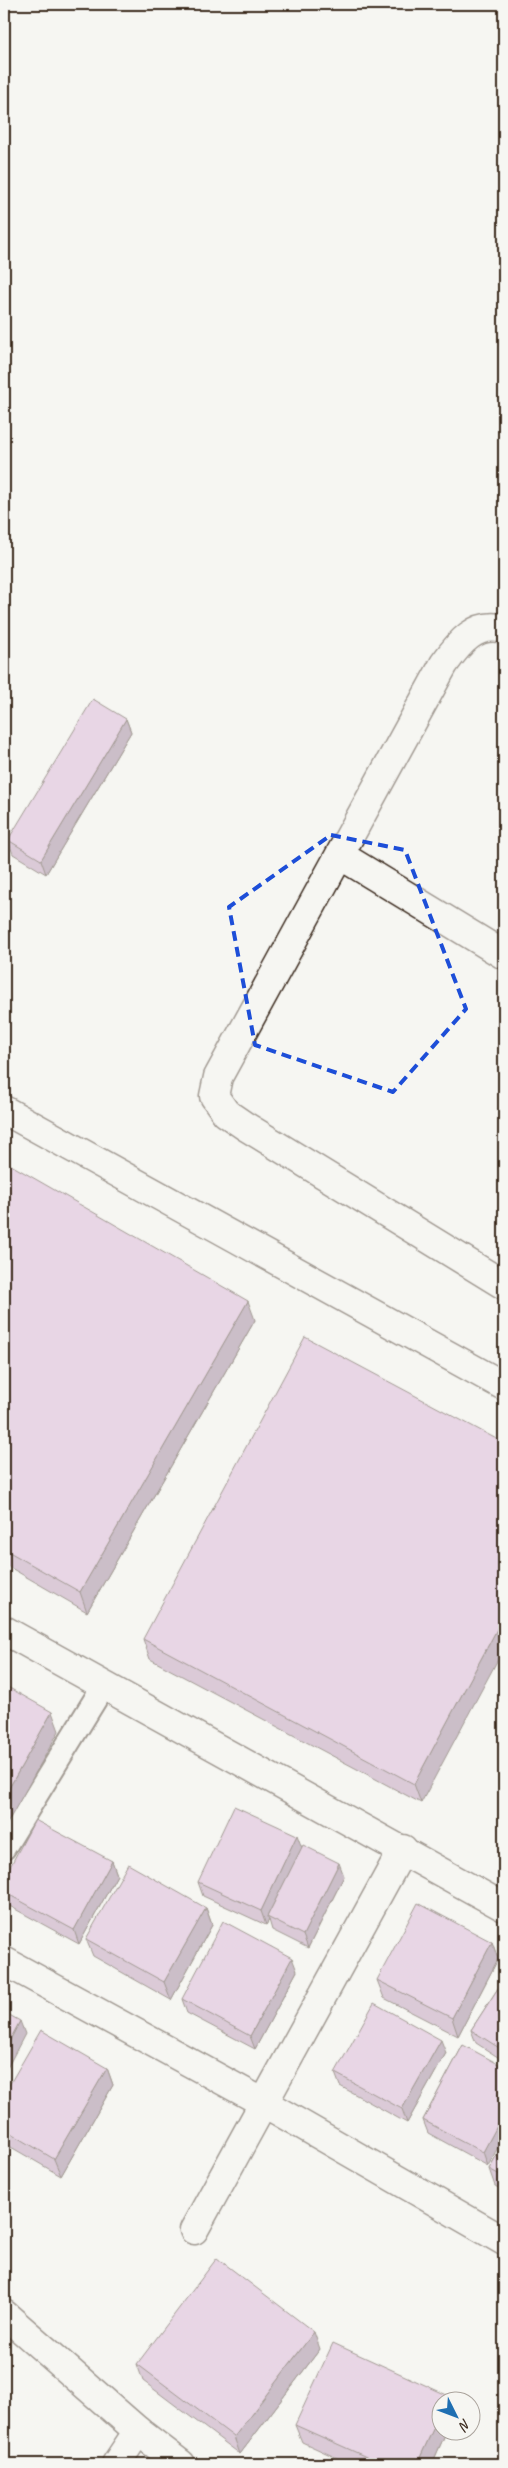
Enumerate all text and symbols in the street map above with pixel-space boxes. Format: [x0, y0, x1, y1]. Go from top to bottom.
north arrow [430, 2390, 480, 2440]
text: N [455, 2415, 475, 2435]

